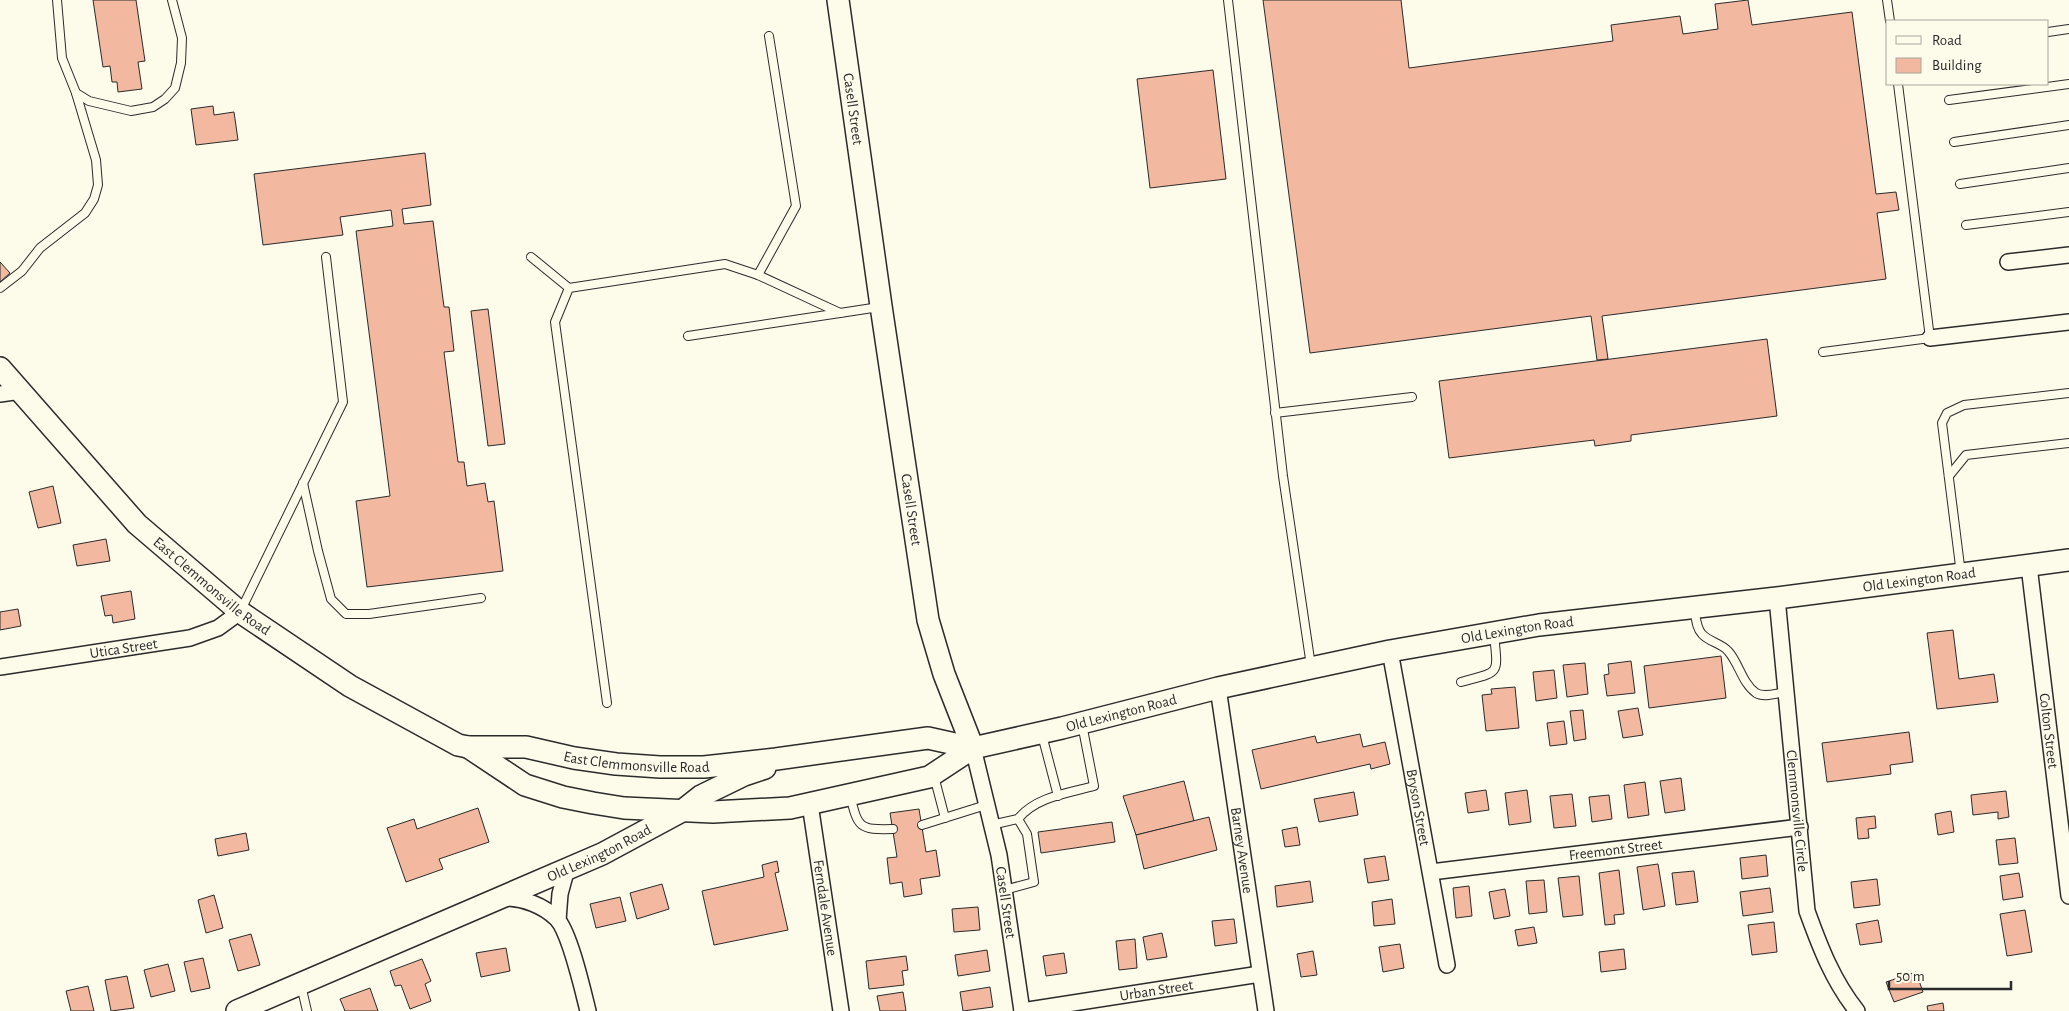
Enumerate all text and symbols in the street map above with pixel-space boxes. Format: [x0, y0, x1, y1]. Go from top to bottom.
legend [1886, 20, 2049, 85]
text: Road [1932, 33, 1962, 48]
text: Building [1932, 58, 1982, 73]
street label: Casell Street [840, 72, 865, 146]
street label: Casell Street [898, 473, 924, 547]
street label: East Clemmonsville Road [150, 534, 273, 638]
street label: Old Lexington Road [1862, 565, 1977, 595]
street label: Old Lexington Road [1460, 614, 1575, 646]
street label: Utica Street [89, 636, 159, 661]
street label: Old Lexington Road [1064, 692, 1178, 735]
street label: Colton Street [2036, 692, 2061, 770]
street label: East Clemmonsville Road [562, 749, 711, 775]
street label: Clemmonsville Circle [1784, 749, 1810, 873]
street label: Bryson Street [1404, 768, 1432, 847]
street label: Barney Avenue [1228, 806, 1255, 895]
street label: Old Lexington Road [545, 822, 654, 885]
street label: Freemont Street [1568, 837, 1664, 863]
street label: Ferndale Avenue [810, 859, 840, 957]
street label: Casell Street [993, 865, 1018, 940]
scale bar [1889, 958, 2012, 990]
text: 50 m [1896, 969, 1925, 984]
street label: Urban Street [1119, 977, 1194, 1004]

